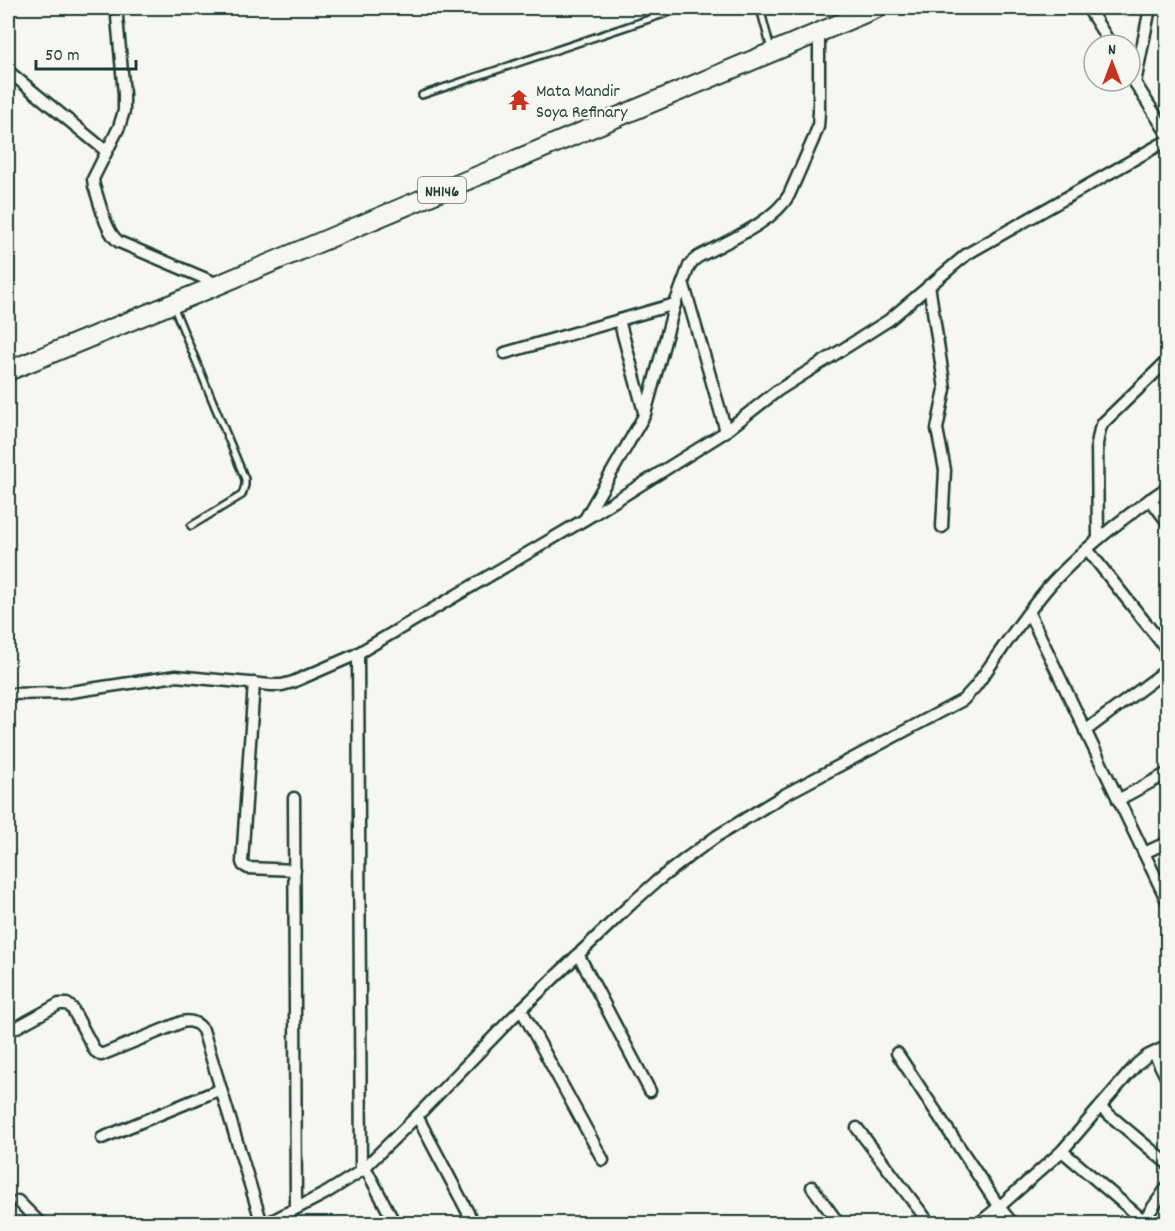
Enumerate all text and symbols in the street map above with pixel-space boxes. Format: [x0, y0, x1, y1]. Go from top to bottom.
scale bar [36, 33, 136, 71]
north arrow [1082, 33, 1142, 93]
text: N [1108, 39, 1116, 62]
text: 50 m [45, 44, 80, 69]
place label: Mata Mandir Soya Refinary [536, 80, 628, 126]
temple icon: Mata Mandir Soya Refinary [507, 88, 531, 112]
road number: NH146 [418, 177, 466, 203]

